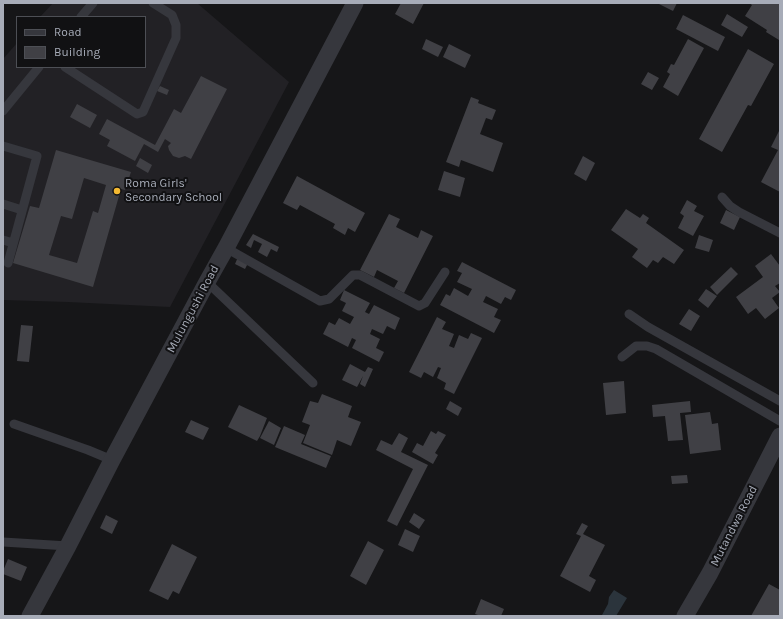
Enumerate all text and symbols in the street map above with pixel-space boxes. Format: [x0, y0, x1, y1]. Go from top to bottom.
legend [16, 16, 146, 68]
text: Road [54, 25, 82, 39]
text: Building [54, 45, 100, 59]
place label: Roma Girls' Secondary School [125, 177, 222, 205]
marker: Roma Girls' Secondary School [112, 186, 122, 196]
street label: Mulungushi Road [164, 263, 222, 355]
street label: Mutandwa Road [707, 483, 761, 569]

